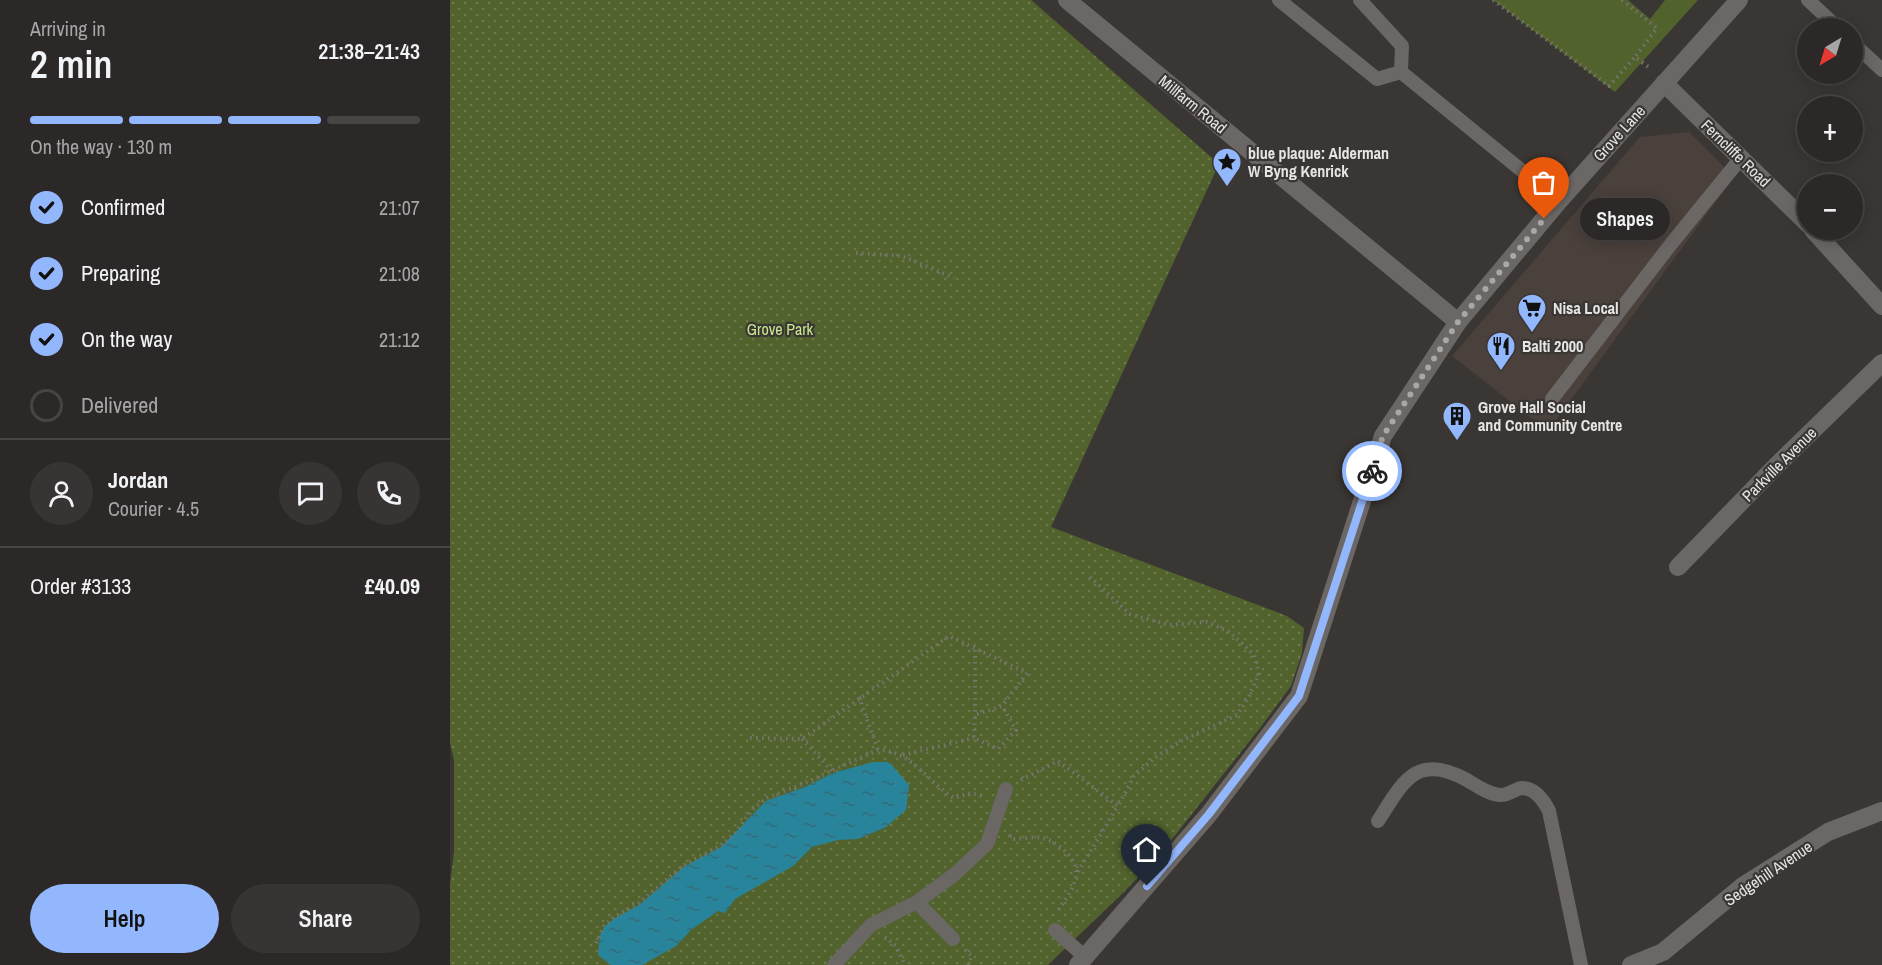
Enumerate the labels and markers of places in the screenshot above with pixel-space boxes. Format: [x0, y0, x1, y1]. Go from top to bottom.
place label: blue plaque: Alderman W Byng Kenrick [1248, 142, 1389, 182]
place icon: blue plaque: Alderman W Byng Kenrick [1211, 146, 1243, 188]
pin [1518, 157, 1569, 219]
callout: Shapes [1580, 198, 1670, 240]
supermarket icon: Nisa Local [1516, 292, 1548, 334]
place label: Nisa Local [1553, 297, 1619, 319]
restaurant icon: Balti 2000 [1485, 330, 1517, 372]
place label: Balti 2000 [1522, 335, 1583, 357]
place label: Grove Hall Social and Community Centre [1478, 396, 1622, 436]
building icon: Grove Hall Social and Community Centre [1441, 400, 1473, 442]
pin [1121, 824, 1172, 886]

